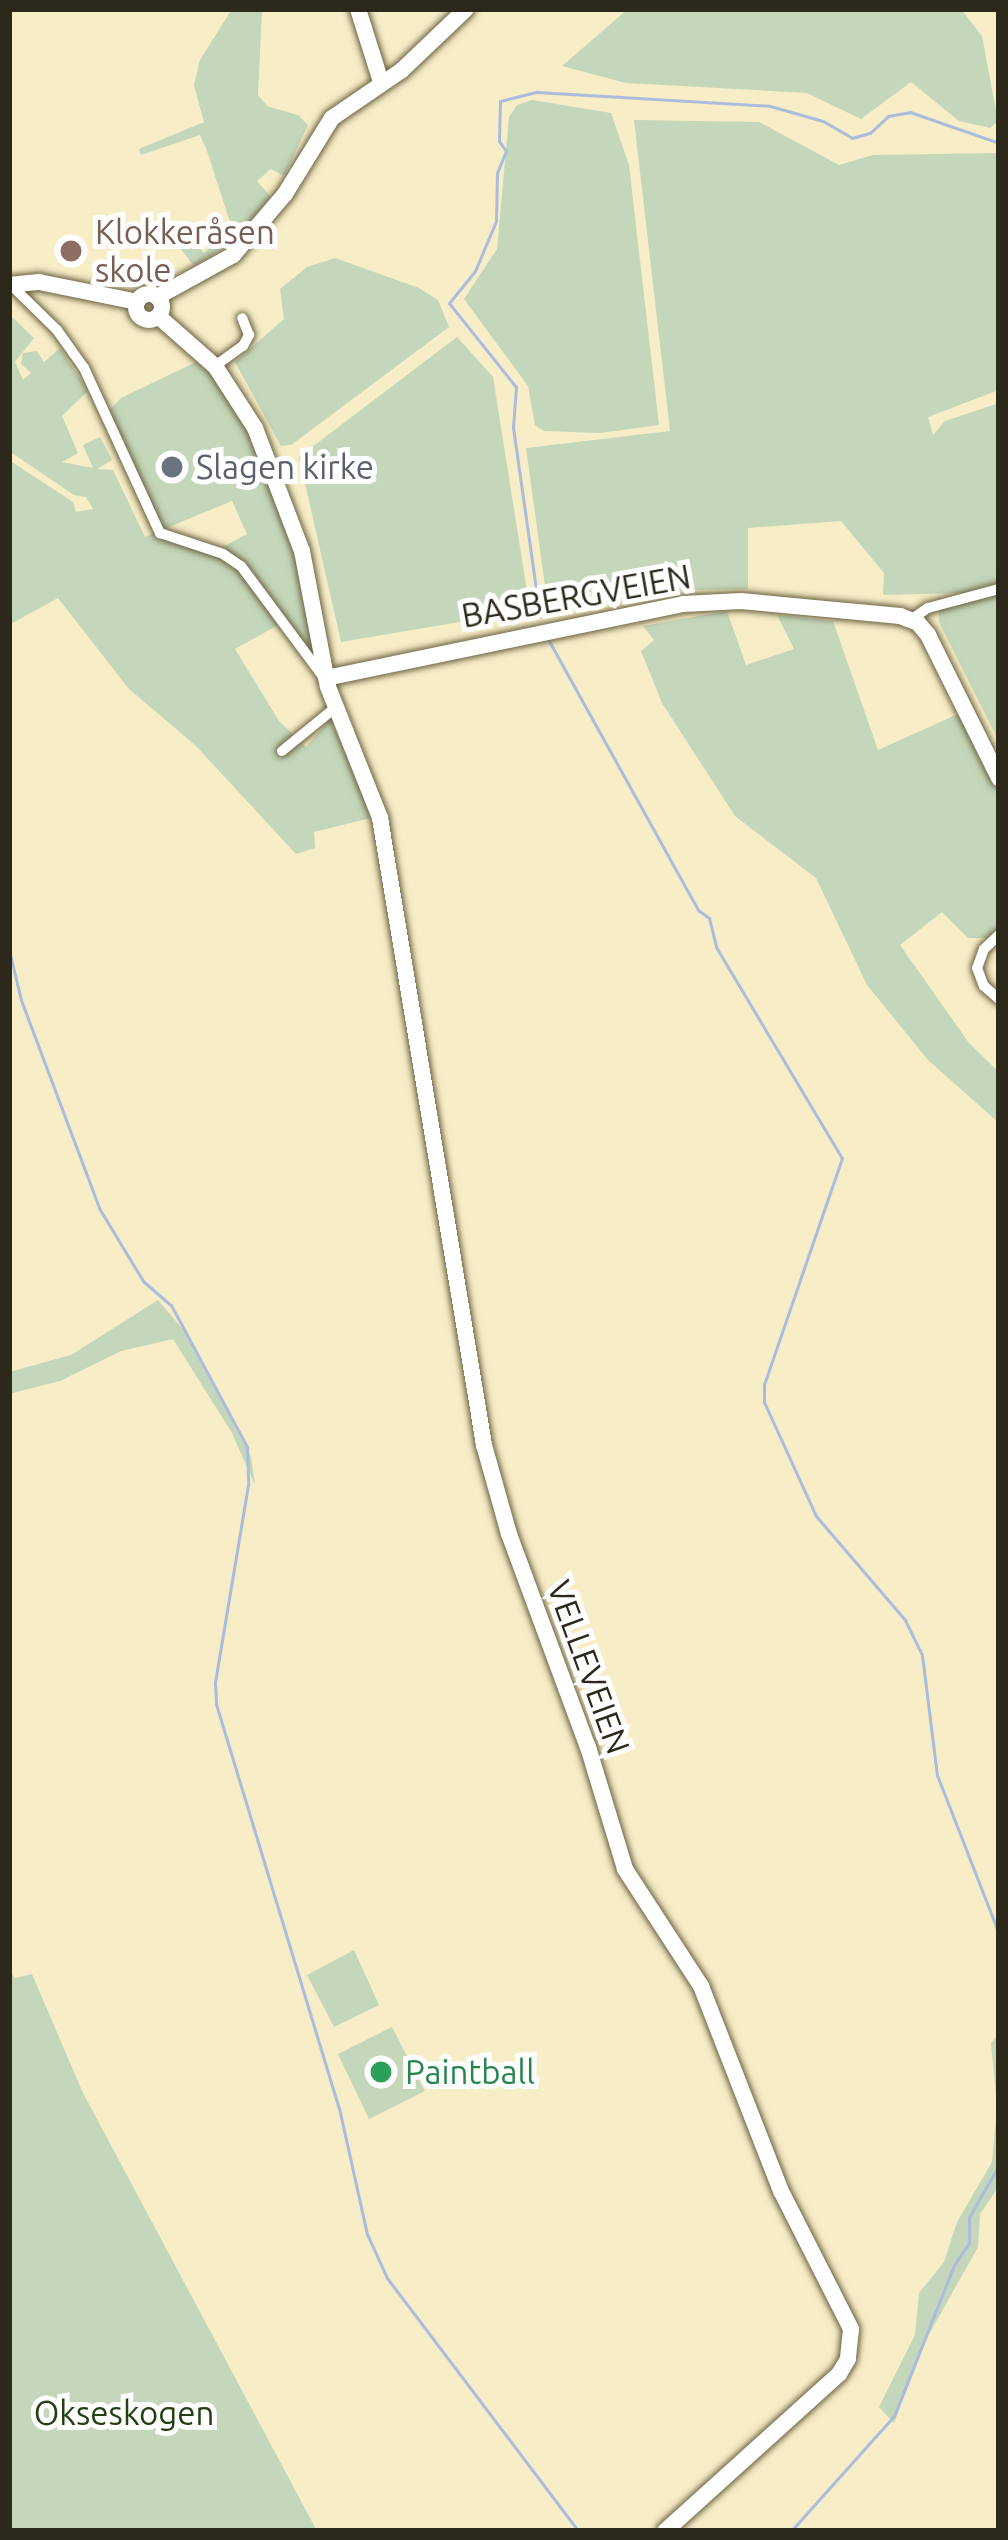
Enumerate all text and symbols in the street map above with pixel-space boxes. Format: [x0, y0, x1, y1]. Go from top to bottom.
place label: Klokkeråsen skole [95, 212, 275, 290]
marker: Klokkeråsen skole [58, 238, 84, 264]
place label: Slagen kirke [196, 447, 374, 487]
marker: Slagen kirke [159, 454, 185, 480]
street label: BASBERGVEIEN [458, 556, 694, 636]
street label: VELLEVEIEN [539, 1575, 639, 1759]
place label: Paintball [405, 2052, 535, 2092]
marker: Paintball [368, 2059, 394, 2085]
park label: Okseskogen [34, 2393, 214, 2433]

